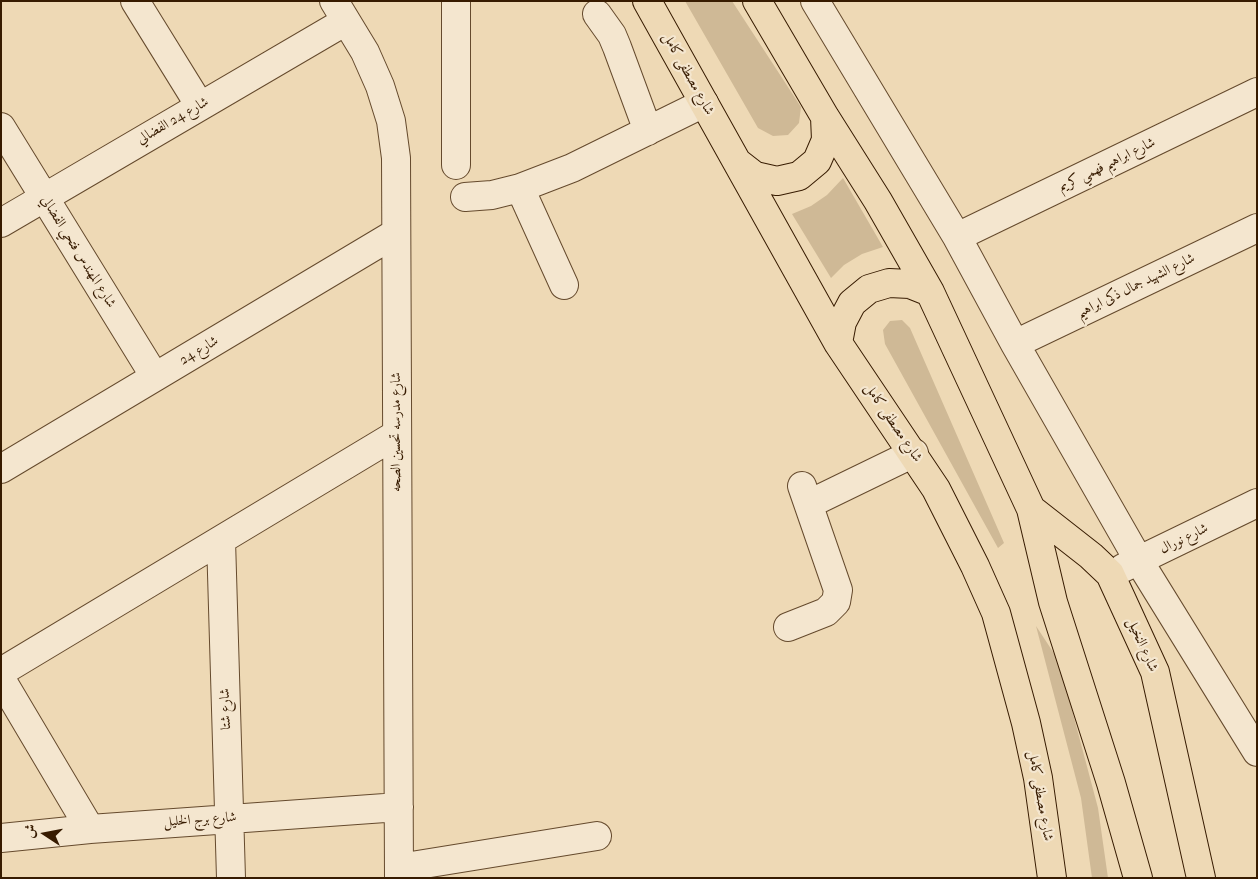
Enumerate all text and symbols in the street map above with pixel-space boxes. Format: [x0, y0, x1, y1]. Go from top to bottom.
street label: شارع مصطفى كامل [658, 30, 718, 118]
street label: شارع 24 الفضالي [134, 94, 212, 148]
street label: شارع ابراهيم فهمي كريم [1056, 134, 1158, 196]
street label: شارع المهندس فتحي الفضالي [37, 193, 119, 311]
street label: شارع الشهيد جمال ذكى ابراهيم [1074, 250, 1198, 322]
street label: شارع 24 [176, 333, 222, 369]
street label: شارع مدرسه تحسين الصحه [389, 372, 405, 492]
street label: شارع مصطفى كامل [860, 380, 926, 466]
street label: شارع نورال [1157, 520, 1211, 558]
street label: شارع النخيل [1123, 615, 1161, 675]
street label: شارع شتا [217, 688, 235, 730]
street label: شارع مصطفى كامل [1024, 749, 1056, 843]
north arrow [20, 809, 70, 859]
street label: شارع برج الخليل [163, 809, 237, 831]
text: ش [20, 823, 39, 839]

